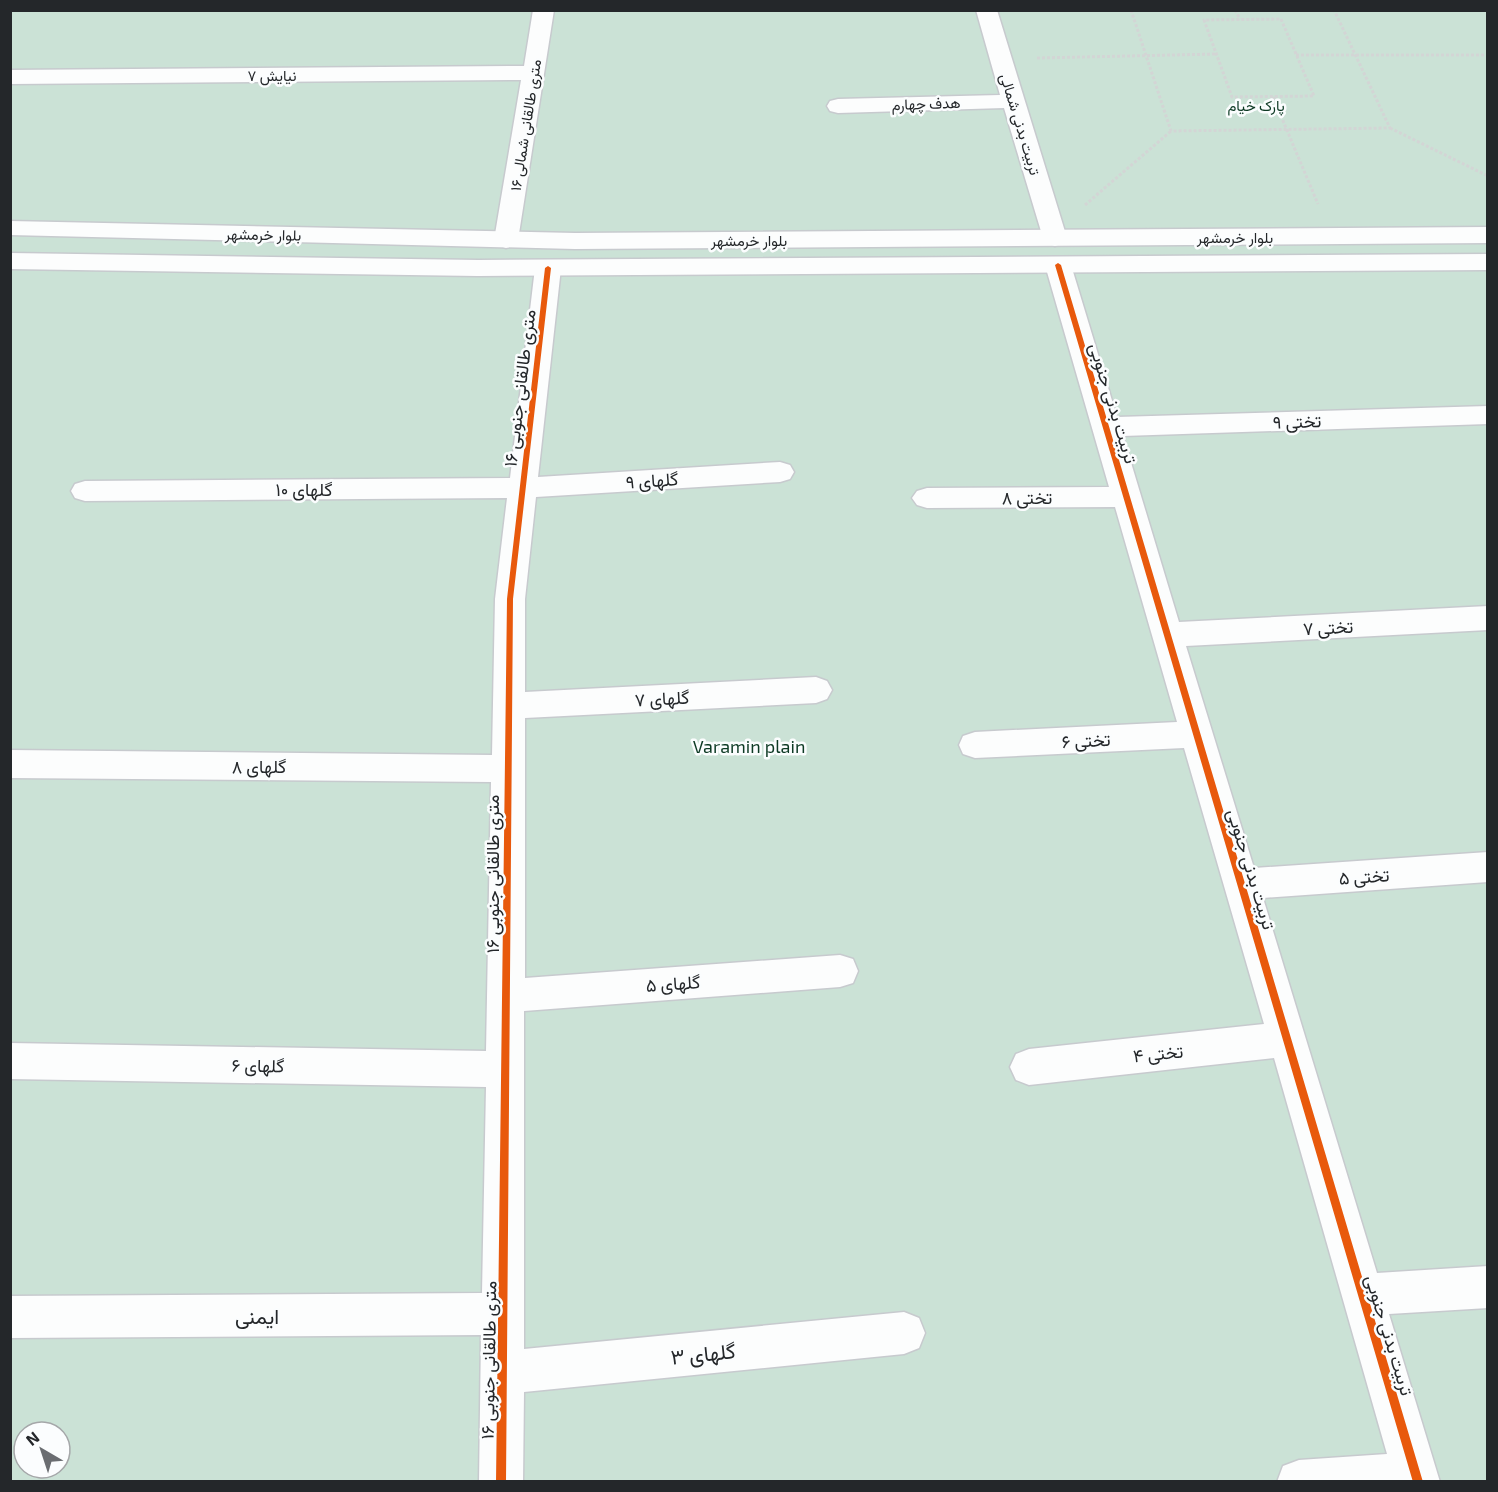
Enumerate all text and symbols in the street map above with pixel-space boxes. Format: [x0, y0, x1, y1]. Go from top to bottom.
street label: ۱۶ متری طالقانی شمالی [506, 58, 546, 193]
street label: نیایش ۷ [247, 66, 297, 86]
street label: تربیت بدنی شمالی [995, 71, 1045, 178]
street label: هدف چهارم [891, 93, 961, 115]
park label: پارک خیام [1227, 96, 1285, 116]
street label: بلوار خرمشهر [224, 224, 301, 245]
street label: بلوار خرمشهر [1196, 228, 1273, 247]
street label: بلوار خرمشهر [710, 231, 787, 250]
street label: ۱۶ متری طالقانی جنوبی [498, 308, 541, 468]
street label: تربیت بدنی جنوبی [1084, 340, 1143, 466]
street label: تختی ۹ [1272, 409, 1322, 434]
street label: گلهای ۹ [625, 467, 679, 494]
street label: گلهای ۱۰ [276, 478, 332, 501]
street label: تختی ۸ [1002, 486, 1052, 509]
street label: تختی ۷ [1302, 615, 1354, 640]
street label: گلهای ۷ [634, 686, 690, 711]
street label: تختی ۶ [1061, 728, 1111, 753]
park label: Varamin plain [693, 735, 805, 757]
street label: گلهای ۸ [232, 755, 286, 778]
street label: ۱۶ متری طالقانی جنوبی [481, 795, 504, 953]
street label: تربیت بدنی جنوبی [1222, 806, 1281, 932]
street label: تختی ۵ [1338, 863, 1390, 890]
street label: گلهای ۵ [645, 970, 701, 997]
street label: تختی ۴ [1132, 1039, 1184, 1068]
street label: گلهای ۶ [231, 1054, 285, 1077]
street label: تربیت بدنی جنوبی [1360, 1272, 1419, 1398]
street label: ۱۶ متری طالقانی جنوبی [476, 1281, 501, 1440]
street label: ایمنی [235, 1303, 279, 1329]
street label: گلهای ۳ [669, 1337, 737, 1371]
north arrow [12, 1420, 72, 1480]
text: N [22, 1427, 43, 1449]

